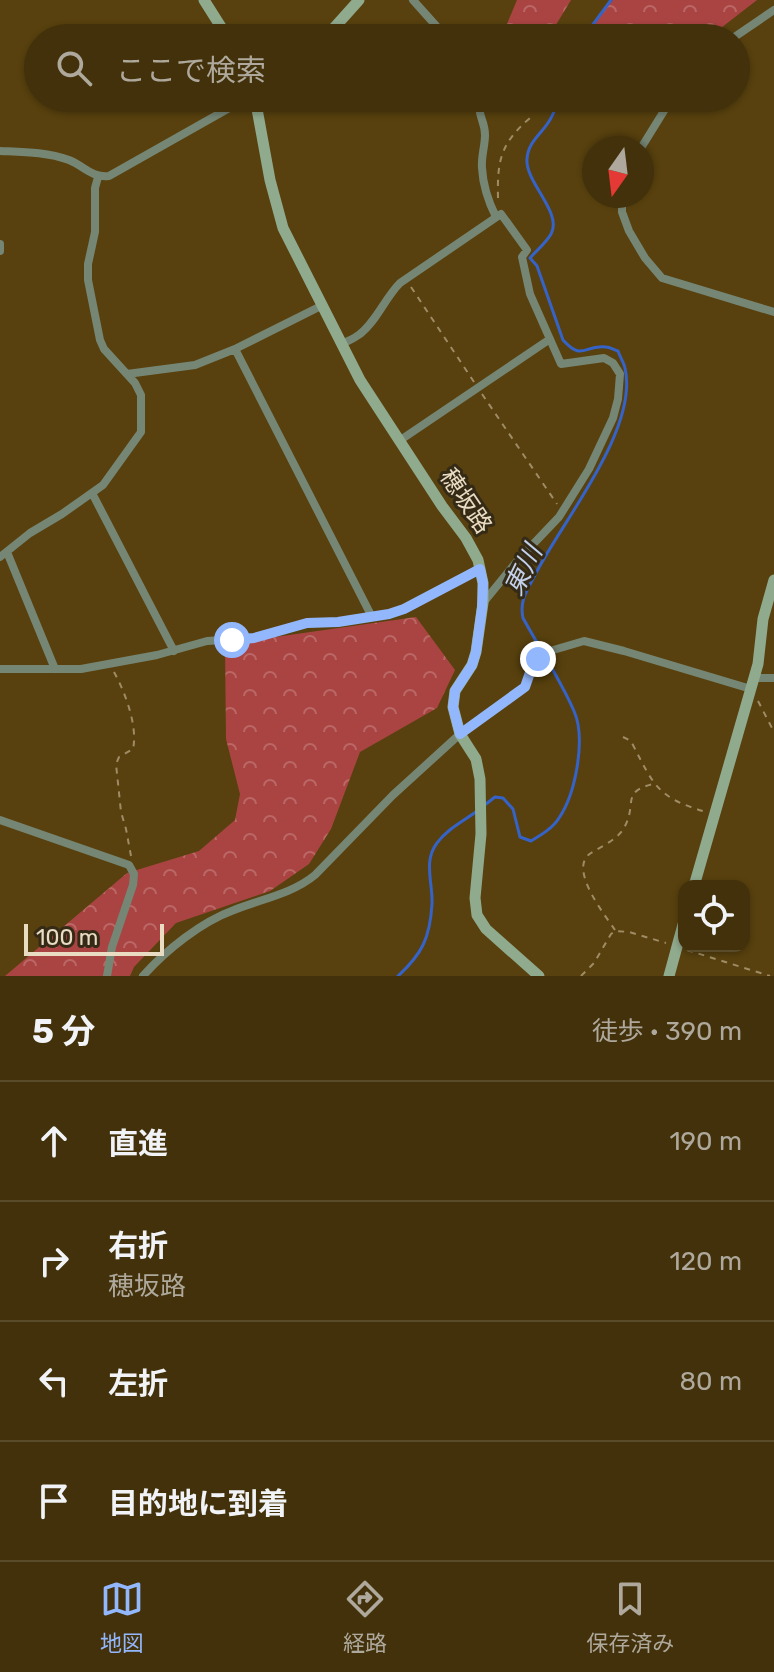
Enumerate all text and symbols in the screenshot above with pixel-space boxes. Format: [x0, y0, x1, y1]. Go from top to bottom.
search box [24, 24, 750, 112]
icon: search [52, 46, 96, 90]
text: ここで検索 [116, 53, 266, 89]
north arrow [582, 136, 654, 208]
street label: 穂坂路 [434, 463, 498, 539]
water label: 東川 [498, 537, 550, 600]
route start [214, 622, 250, 658]
route end [520, 641, 556, 677]
map controls [678, 880, 750, 952]
button: locate [678, 880, 750, 952]
scale bar [24, 920, 164, 956]
text: 100 m [36, 924, 98, 951]
text: 5 分 [32, 1011, 95, 1052]
text: 徒歩 · 390 m [592, 1016, 742, 1047]
icon: ahead [32, 1119, 76, 1163]
text: 直進 [108, 1126, 168, 1162]
text: 190 m [669, 1126, 742, 1157]
text: 右折 [108, 1228, 168, 1264]
icon: right [32, 1239, 76, 1283]
text: 120 m [670, 1246, 742, 1277]
text: 穂坂路 [108, 1271, 186, 1302]
icon: left [32, 1359, 76, 1403]
text: 左折 [108, 1366, 168, 1402]
text: 80 m [679, 1366, 742, 1397]
icon: arrive [32, 1479, 76, 1523]
text: 目的地に到着 [108, 1486, 288, 1522]
tab: 地図 [100, 1577, 144, 1657]
tab: 経路 [343, 1577, 387, 1657]
tab: 保存済み [586, 1577, 674, 1657]

